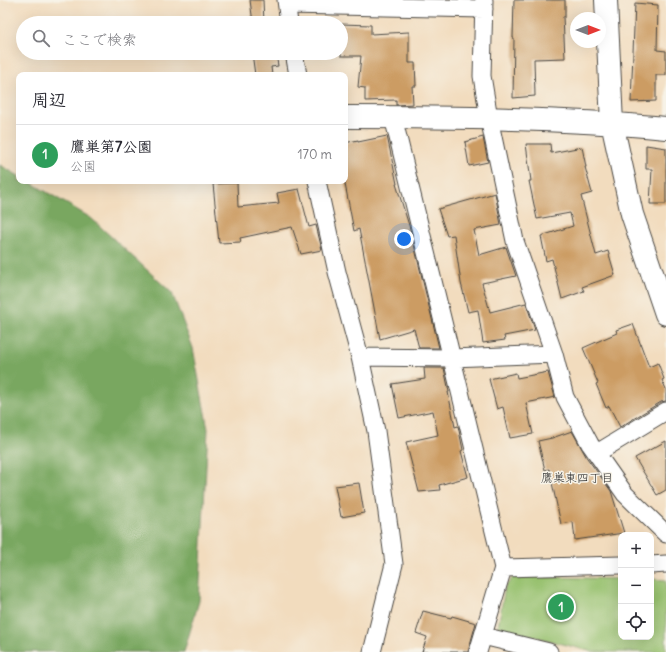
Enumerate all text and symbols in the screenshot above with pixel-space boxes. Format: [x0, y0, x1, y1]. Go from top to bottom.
north arrow [570, 12, 606, 48]
search box [16, 16, 348, 60]
icon: search [30, 27, 52, 49]
text: ここで検索 [62, 30, 137, 49]
text: 周辺 [32, 89, 66, 111]
text: 鷹巣第7公園 [70, 137, 152, 156]
text: 1 [42, 146, 48, 163]
text: 170 m [297, 146, 332, 163]
text: 公園 [70, 158, 96, 175]
your location [394, 229, 414, 249]
district label: 鷹巣東四丁目 [541, 470, 613, 485]
map controls [618, 532, 654, 640]
button: + [618, 532, 654, 568]
button: − [618, 568, 654, 604]
pin: 1 [548, 592, 574, 622]
button: locate [618, 604, 654, 640]

